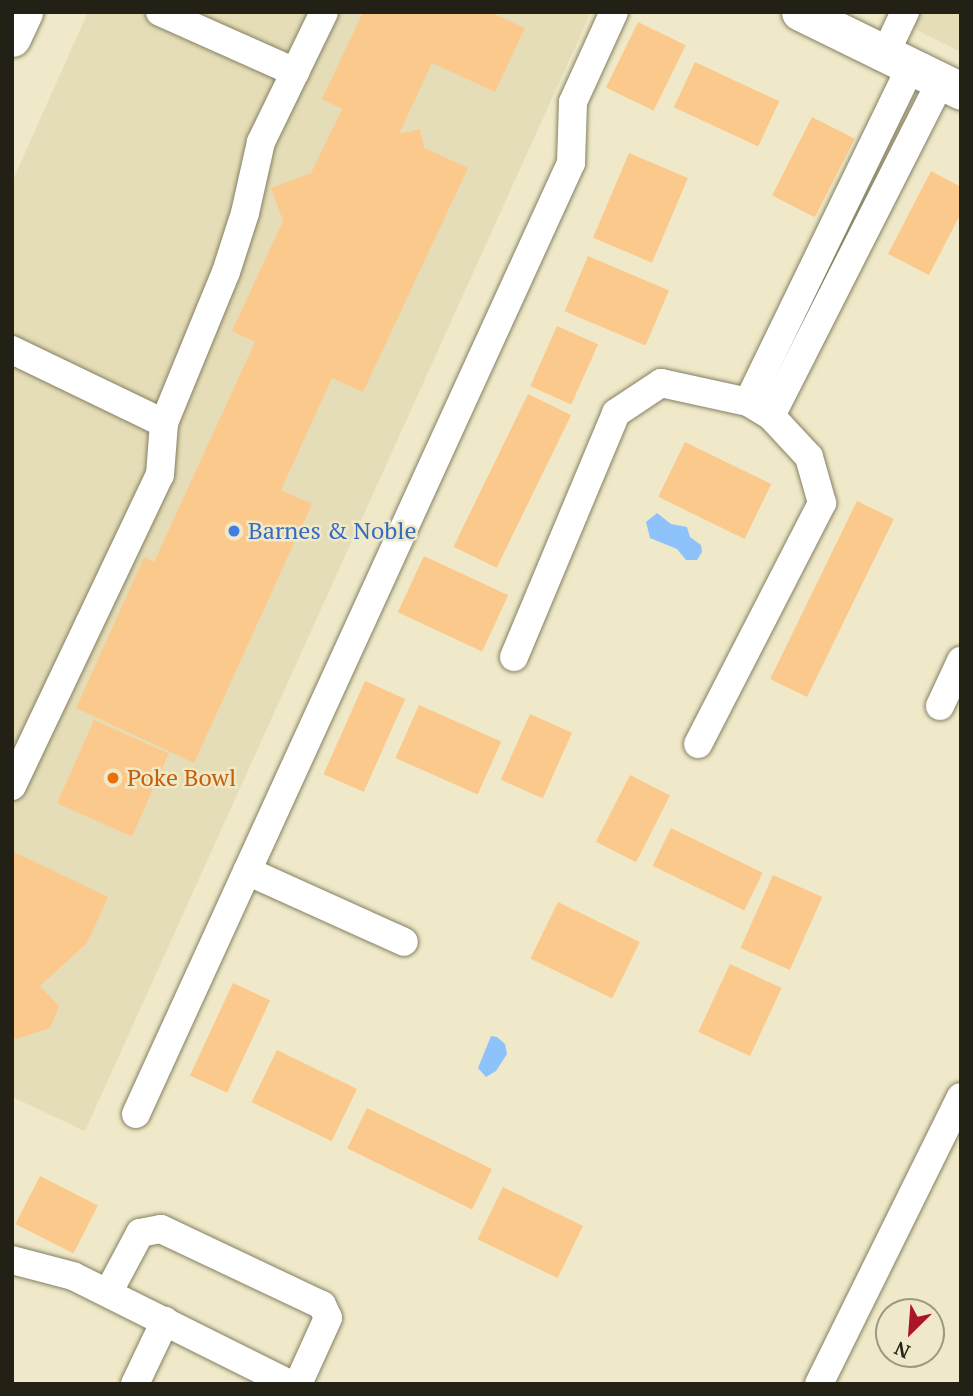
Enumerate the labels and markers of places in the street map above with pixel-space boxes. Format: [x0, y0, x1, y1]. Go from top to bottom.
place label: Barnes & Noble [248, 517, 417, 545]
marker: Barnes & Noble [226, 523, 242, 539]
place label: Poke Bowl [127, 764, 236, 792]
marker: Poke Bowl [105, 770, 121, 786]

